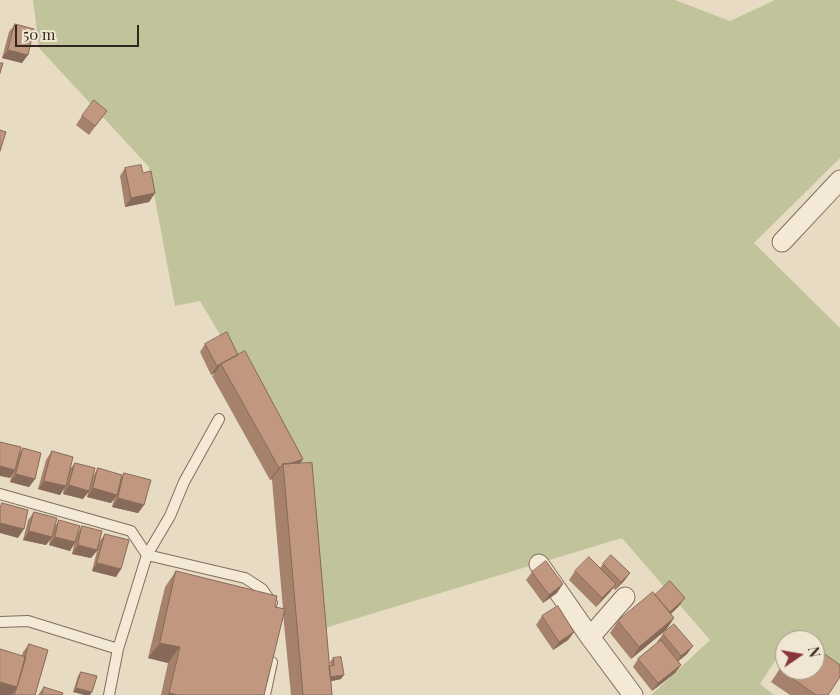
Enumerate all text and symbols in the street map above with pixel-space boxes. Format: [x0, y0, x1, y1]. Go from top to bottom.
scale bar [18, 15, 141, 47]
text: 50 m [23, 24, 55, 44]
north arrow [775, 630, 825, 680]
text: N [804, 645, 825, 659]

